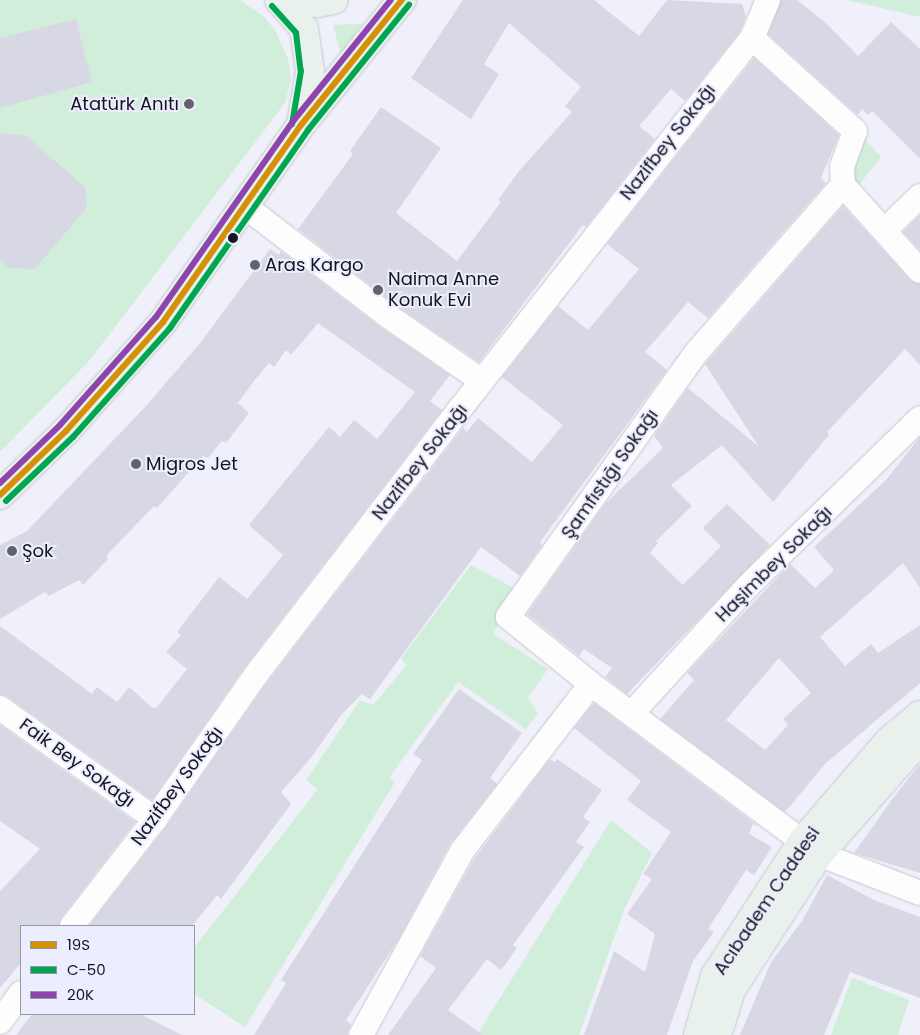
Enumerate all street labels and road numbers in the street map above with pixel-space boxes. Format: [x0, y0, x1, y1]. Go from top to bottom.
street label: Nazifbey Sokağı [616, 80, 720, 204]
street label: Nazifbey Sokağı [368, 400, 472, 524]
street label: Şamfıstığı Sokağı [557, 405, 663, 543]
street label: Haşimbey Sokağı [711, 501, 837, 627]
street label: Faik Bey Sokağı [15, 714, 139, 812]
street label: Nazifbey Sokağı [127, 722, 227, 850]
street label: Acıbadem Caddesi [709, 823, 825, 979]

